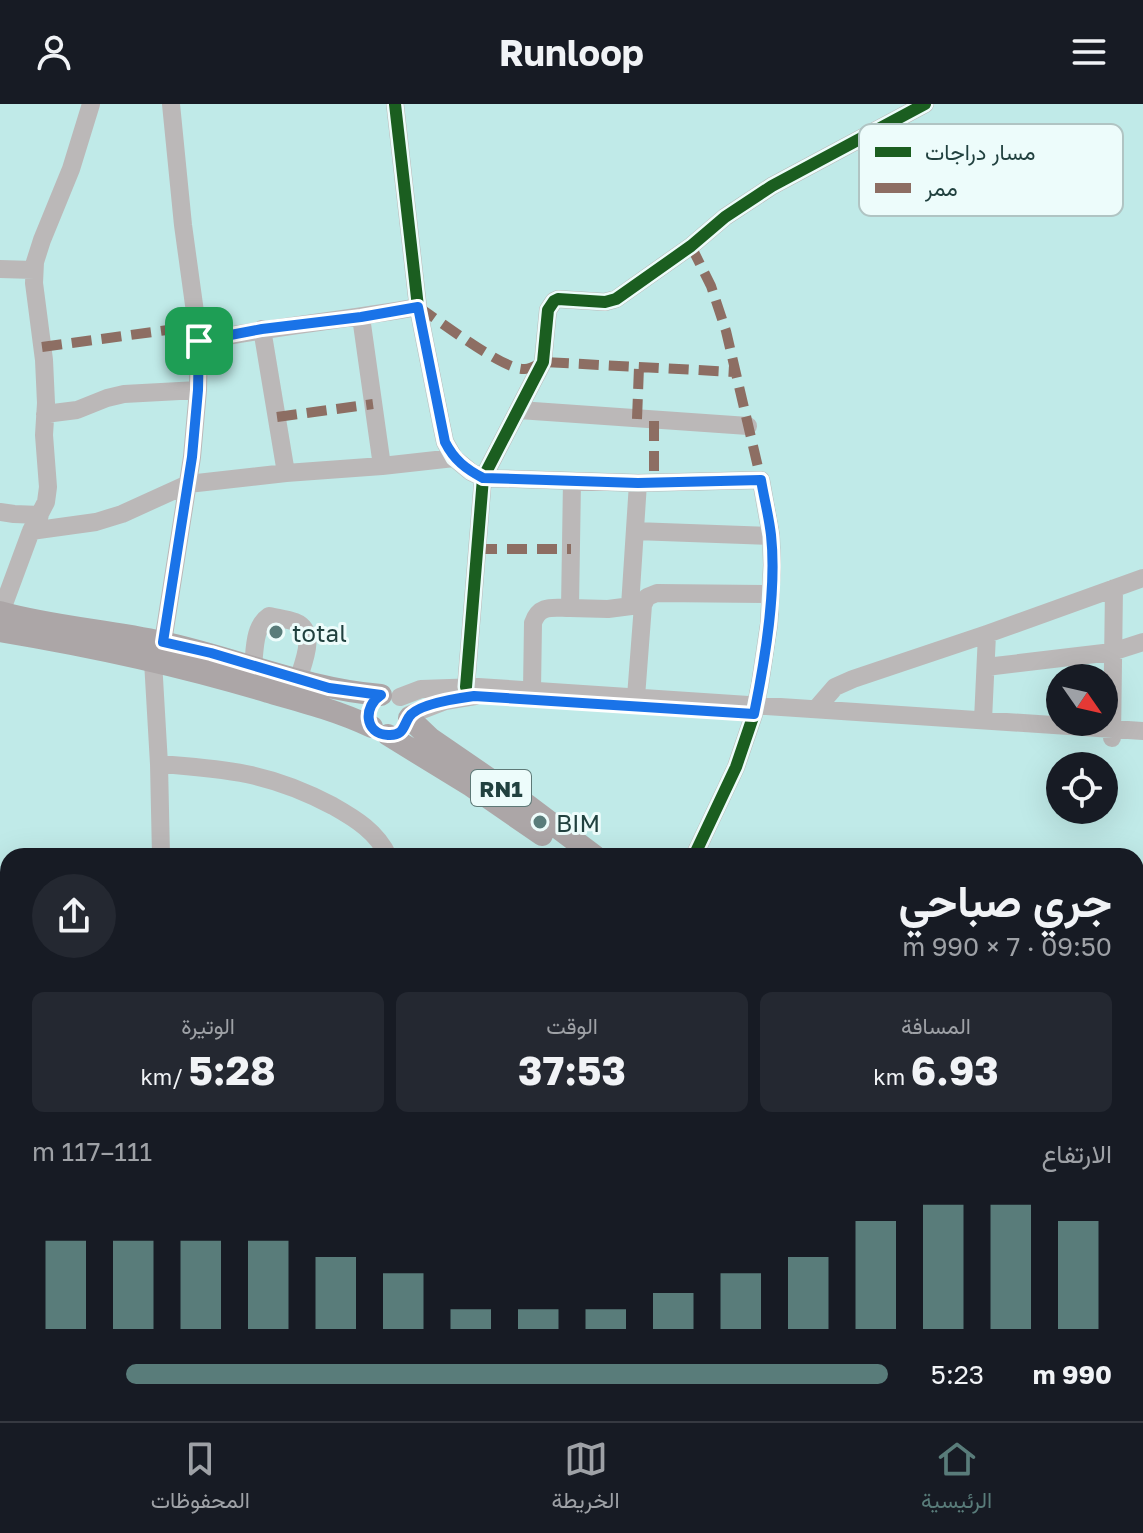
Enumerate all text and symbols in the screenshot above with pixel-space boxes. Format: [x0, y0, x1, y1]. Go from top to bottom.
icon: person [32, 30, 76, 74]
icon: menu [1067, 30, 1111, 74]
text: Runloop [499, 31, 644, 74]
legend [859, 124, 1123, 216]
text: مسار دراجات [925, 138, 1035, 166]
text: ممر [924, 174, 958, 202]
pin [165, 307, 233, 375]
icon: arrive [177, 319, 221, 363]
place label: total [292, 618, 347, 647]
marker: total [267, 623, 285, 641]
north arrow [1046, 664, 1118, 736]
map controls [1046, 664, 1118, 824]
button: locate [1046, 752, 1118, 824]
road number: RN1 [471, 770, 531, 806]
place label: BIM [556, 808, 600, 837]
marker: BIM [531, 813, 549, 831]
button: share [32, 874, 116, 958]
text: جري صباحي [898, 874, 1112, 927]
text: 09:50 · 7 × 990 m [902, 931, 1112, 962]
text: الوتيرة [181, 1012, 235, 1039]
text: الوقت [546, 1012, 598, 1039]
text: المسافة [901, 1012, 971, 1039]
text: 5:28 [188, 1046, 276, 1094]
text: 37:53 [518, 1046, 626, 1094]
text: 6.93 [911, 1046, 999, 1094]
text: /km [140, 1063, 188, 1090]
text: km [873, 1063, 911, 1090]
text: 111–117 m [32, 1136, 152, 1167]
text: الارتفاع [1041, 1138, 1112, 1169]
text: 5:23 [931, 1359, 984, 1390]
text: 990 m [1033, 1359, 1112, 1390]
tab: المحفوظات [151, 1437, 250, 1520]
tab: الخريطة [551, 1437, 620, 1520]
tab: الرئيسية [921, 1437, 992, 1520]

